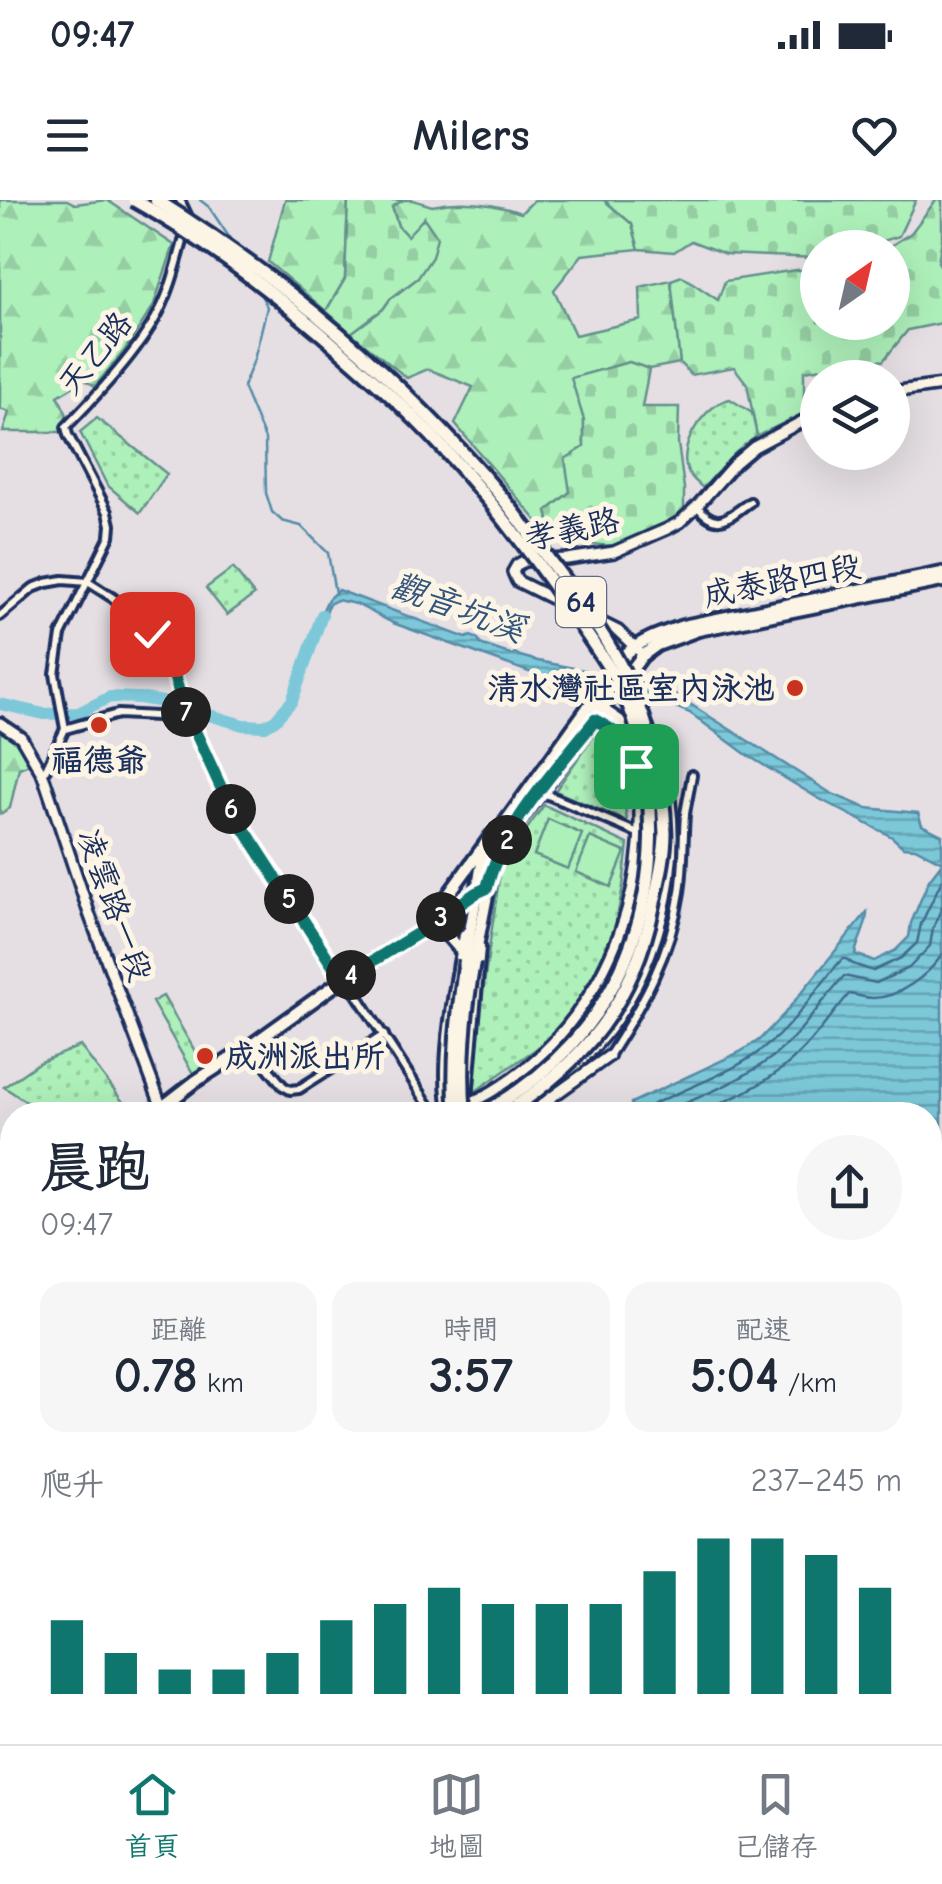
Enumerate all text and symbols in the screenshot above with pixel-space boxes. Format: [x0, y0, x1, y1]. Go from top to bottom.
text: 09:47 [50, 13, 134, 57]
icon: menu [40, 108, 95, 163]
icon: heart [847, 108, 902, 163]
text: Milers [412, 109, 530, 161]
north arrow [800, 230, 910, 340]
map controls [800, 230, 910, 470]
street label: 天乙路 [51, 304, 140, 402]
button: layers [800, 360, 910, 470]
street label: 孝義路 [521, 501, 623, 558]
street label: 成泰路四段 [700, 547, 864, 614]
water label: 觀音坑溪 [385, 564, 532, 651]
road number: 64 [556, 577, 606, 627]
pin [110, 592, 195, 677]
icon: check [125, 607, 180, 662]
place label: 清水灣社區室內泳池 [487, 670, 775, 707]
marker: 清水灣社區室內泳池 [784, 677, 806, 699]
pin: 7 [161, 687, 211, 737]
text: 7 [180, 696, 192, 728]
marker: 福德爺 [88, 714, 110, 736]
pin [594, 724, 679, 809]
icon: arrive [609, 739, 664, 794]
place label: 福德爺 [51, 742, 147, 779]
pin: 6 [206, 784, 256, 834]
text: 6 [224, 793, 238, 825]
pin: 2 [482, 815, 532, 865]
street label: 凌雲路一段 [70, 824, 159, 987]
text: 2 [500, 824, 514, 856]
pin: 5 [264, 874, 314, 924]
text: 5 [282, 883, 296, 915]
pin: 3 [416, 892, 466, 942]
text: 3 [434, 901, 448, 933]
pin: 4 [326, 950, 376, 1000]
text: 4 [344, 959, 358, 991]
place label: 成洲派出所 [225, 1038, 385, 1075]
marker: 成洲派出所 [194, 1045, 216, 1067]
button: share [797, 1135, 902, 1240]
text: 晨跑 [40, 1136, 150, 1200]
text: 09:47 [40, 1206, 113, 1243]
text: 距離 [151, 1314, 207, 1346]
text: 時間 [443, 1314, 499, 1346]
text: 配速 [735, 1314, 791, 1346]
text: 0.78 [114, 1347, 198, 1405]
text: 3:57 [429, 1347, 513, 1405]
text: 5:04 [690, 1347, 779, 1405]
text: km [198, 1367, 244, 1399]
text: /km [779, 1367, 837, 1399]
text: 237–245 m [751, 1462, 902, 1499]
text: 爬升 [40, 1466, 104, 1503]
tab: 首頁 [124, 1767, 180, 1864]
tab: 地圖 [429, 1767, 485, 1864]
tab: 已儲存 [734, 1767, 818, 1864]

